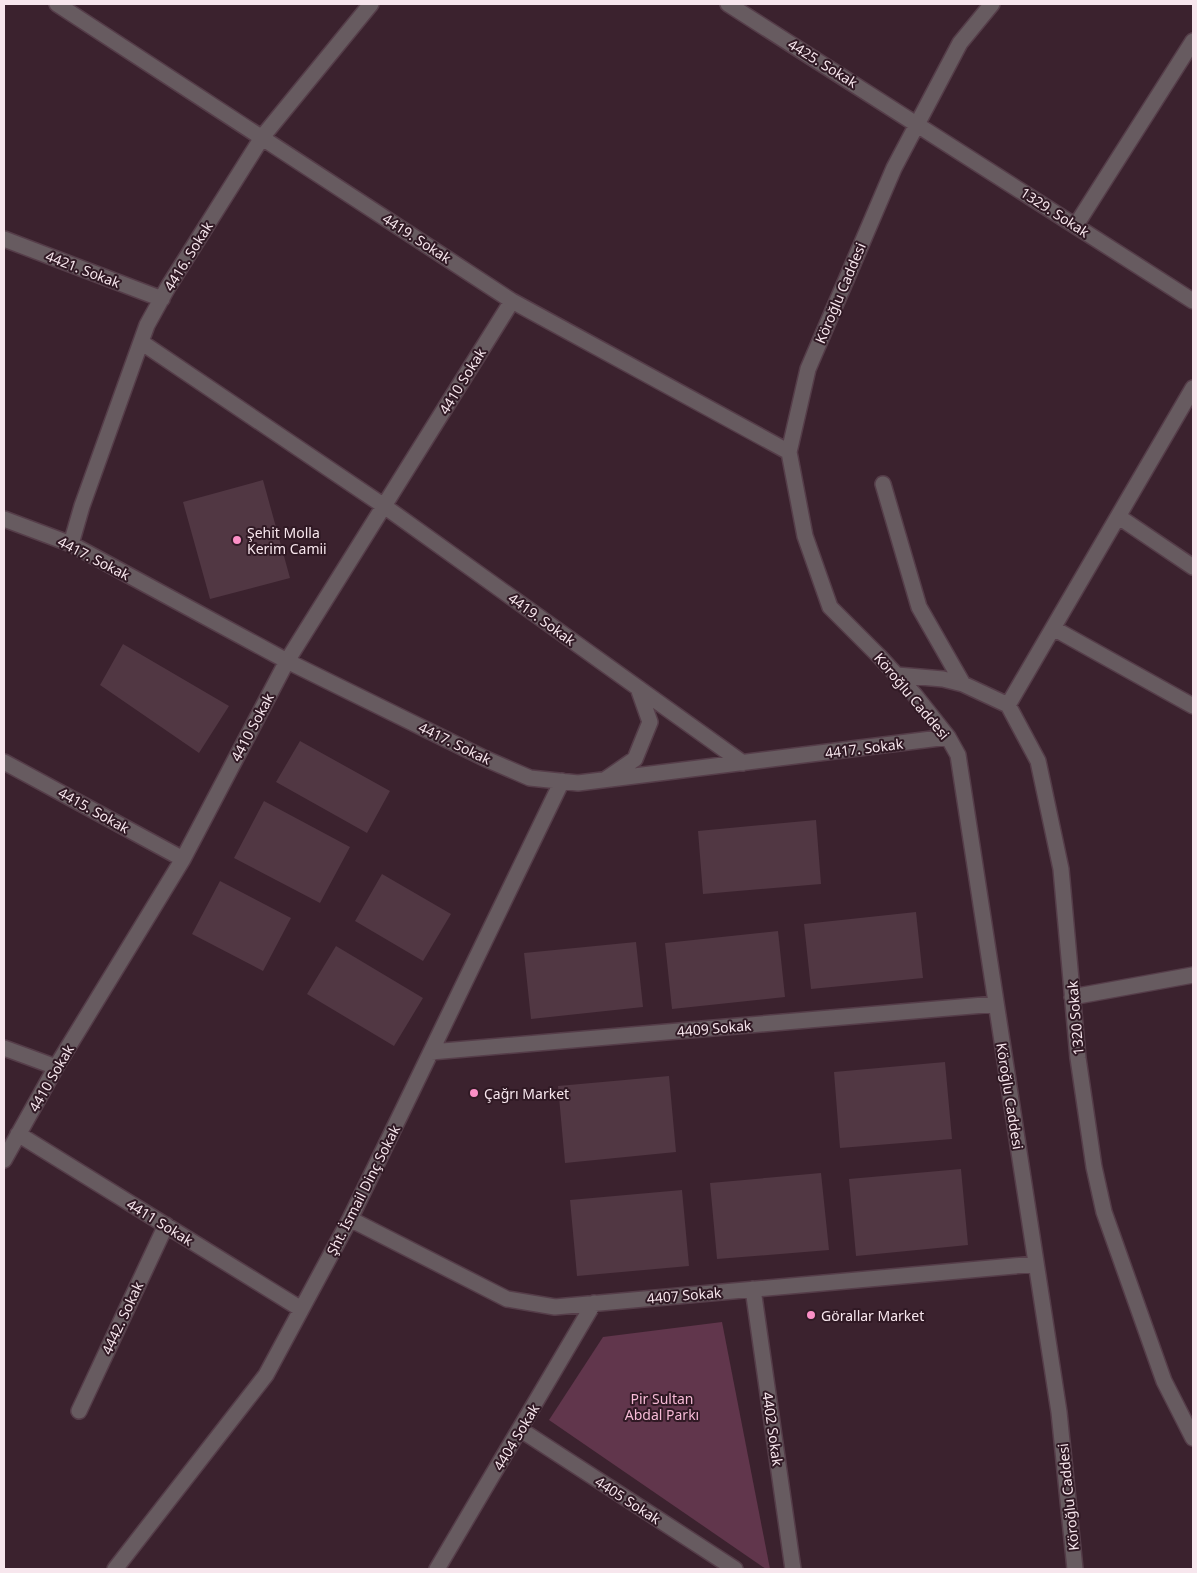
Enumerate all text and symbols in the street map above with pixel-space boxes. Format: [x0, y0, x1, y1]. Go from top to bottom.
street label: 4425. Sokak [785, 34, 862, 92]
street label: 1329. Sokak [1017, 183, 1093, 242]
street label: 4419. Sokak [379, 209, 455, 268]
street label: 4416. Sokak [159, 217, 217, 294]
street label: Köroğlu Caddesi [810, 240, 870, 346]
street label: 4421. Sokak [43, 246, 123, 292]
street label: 4410 Sokak [434, 344, 490, 418]
place label: Şehit Molla Kerim Camii [247, 523, 327, 558]
street label: 4417. Sokak [55, 532, 134, 584]
marker: Şehit Molla Kerim Camii [231, 534, 243, 546]
street label: 4419. Sokak [505, 588, 580, 650]
street label: Köroğlu Caddesi [870, 649, 954, 743]
street label: 4410 Sokak [226, 689, 278, 764]
street label: 4417. Sokak [416, 717, 495, 769]
street label: 4417. Sokak [824, 734, 905, 762]
street label: 4415. Sokak [55, 783, 133, 838]
street label: 1320 Sokak [1062, 979, 1088, 1056]
street label: 4409 Sokak [676, 1015, 753, 1041]
street label: 4410 Sokak [24, 1040, 78, 1115]
street label: Köroğlu Caddesi [992, 1041, 1028, 1151]
place label: Çağrı Market [484, 1084, 569, 1103]
marker: Çağrı Market [468, 1087, 480, 1099]
street label: Şht. İsmail Dinç Sokak [322, 1121, 404, 1258]
street label: 4411 Sokak [123, 1194, 197, 1250]
street label: 4442. Sokak [97, 1278, 147, 1358]
street label: 4407 Sokak [646, 1282, 723, 1308]
place label: Görallar Market [821, 1306, 924, 1325]
marker: Görallar Market [805, 1309, 817, 1321]
park label: Pir Sultan Abdal Parkı [625, 1389, 699, 1424]
street label: 4402 Sokak [758, 1391, 788, 1468]
street label: 4404 Sokak [489, 1400, 544, 1474]
street label: Köroğlu Caddesi [1053, 1442, 1083, 1552]
street label: 4405 Sokak [592, 1472, 665, 1529]

